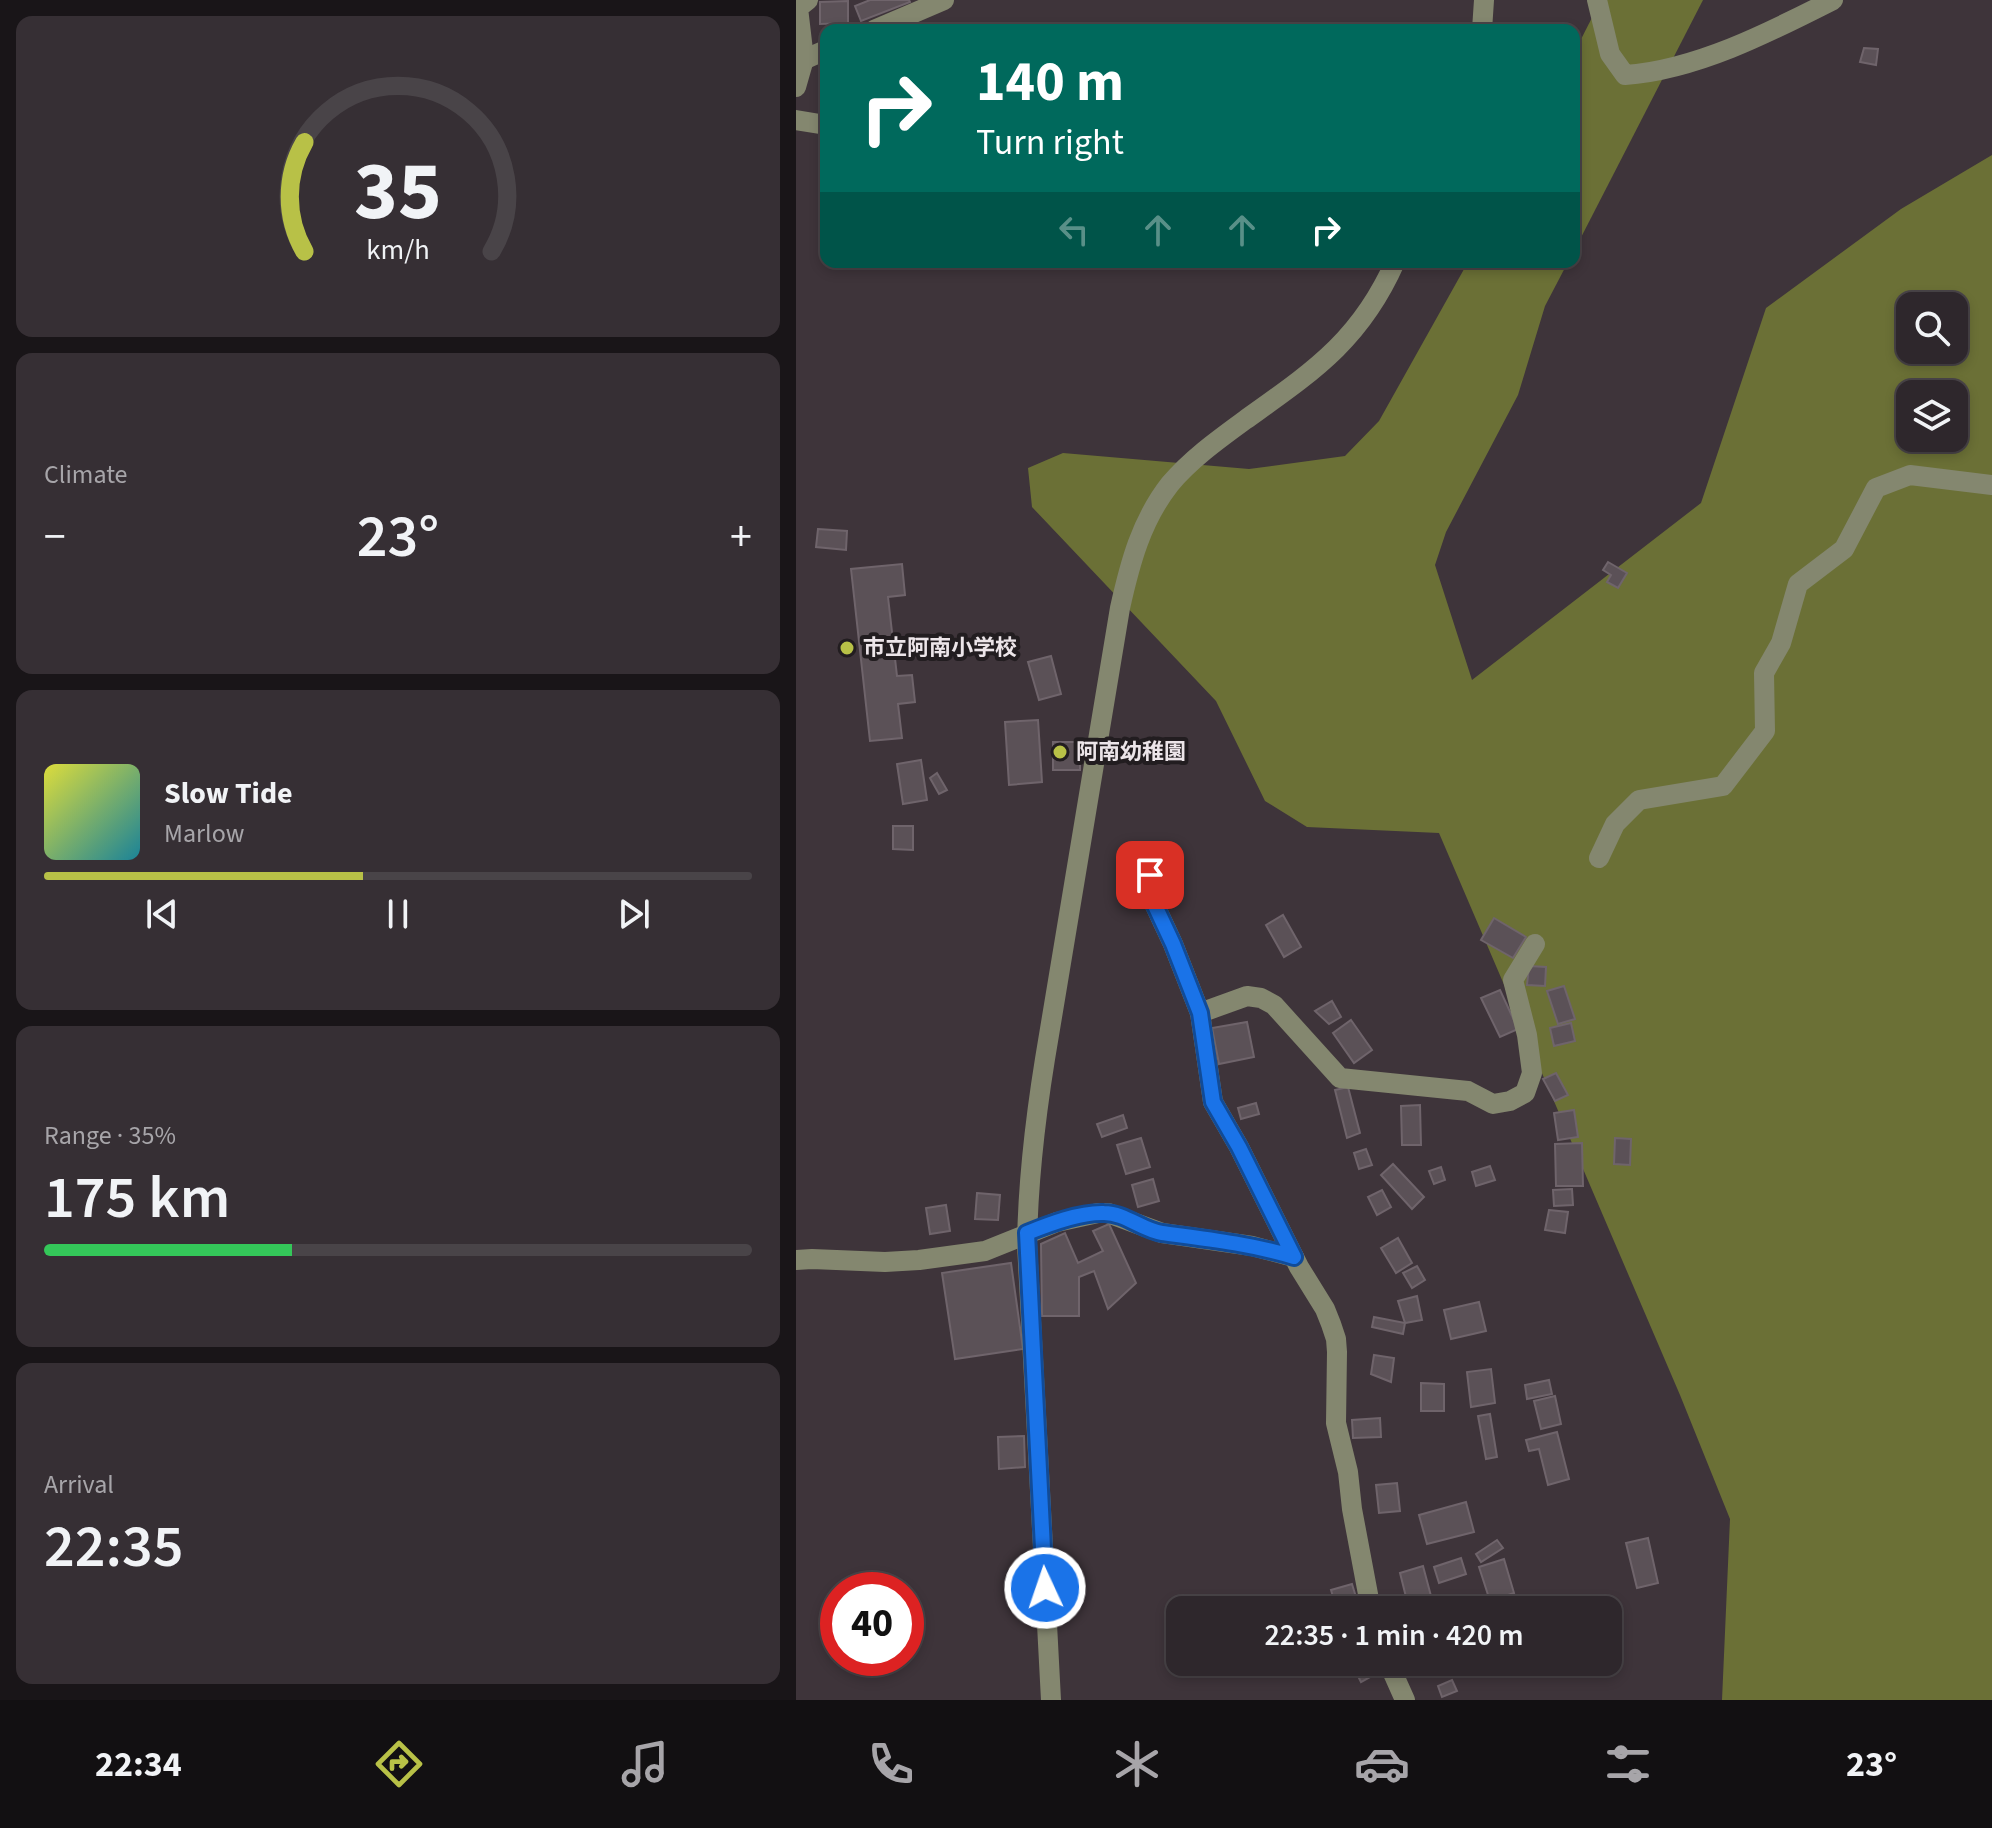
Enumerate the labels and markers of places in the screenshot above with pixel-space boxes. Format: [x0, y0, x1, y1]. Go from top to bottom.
place label: 市立阿南小学校 [863, 632, 1017, 664]
marker: 市立阿南小学校 [838, 639, 856, 657]
place label: 阿南幼稚園 [1076, 736, 1186, 768]
marker: 阿南幼稚園 [1051, 743, 1069, 761]
pin [1116, 841, 1184, 909]

